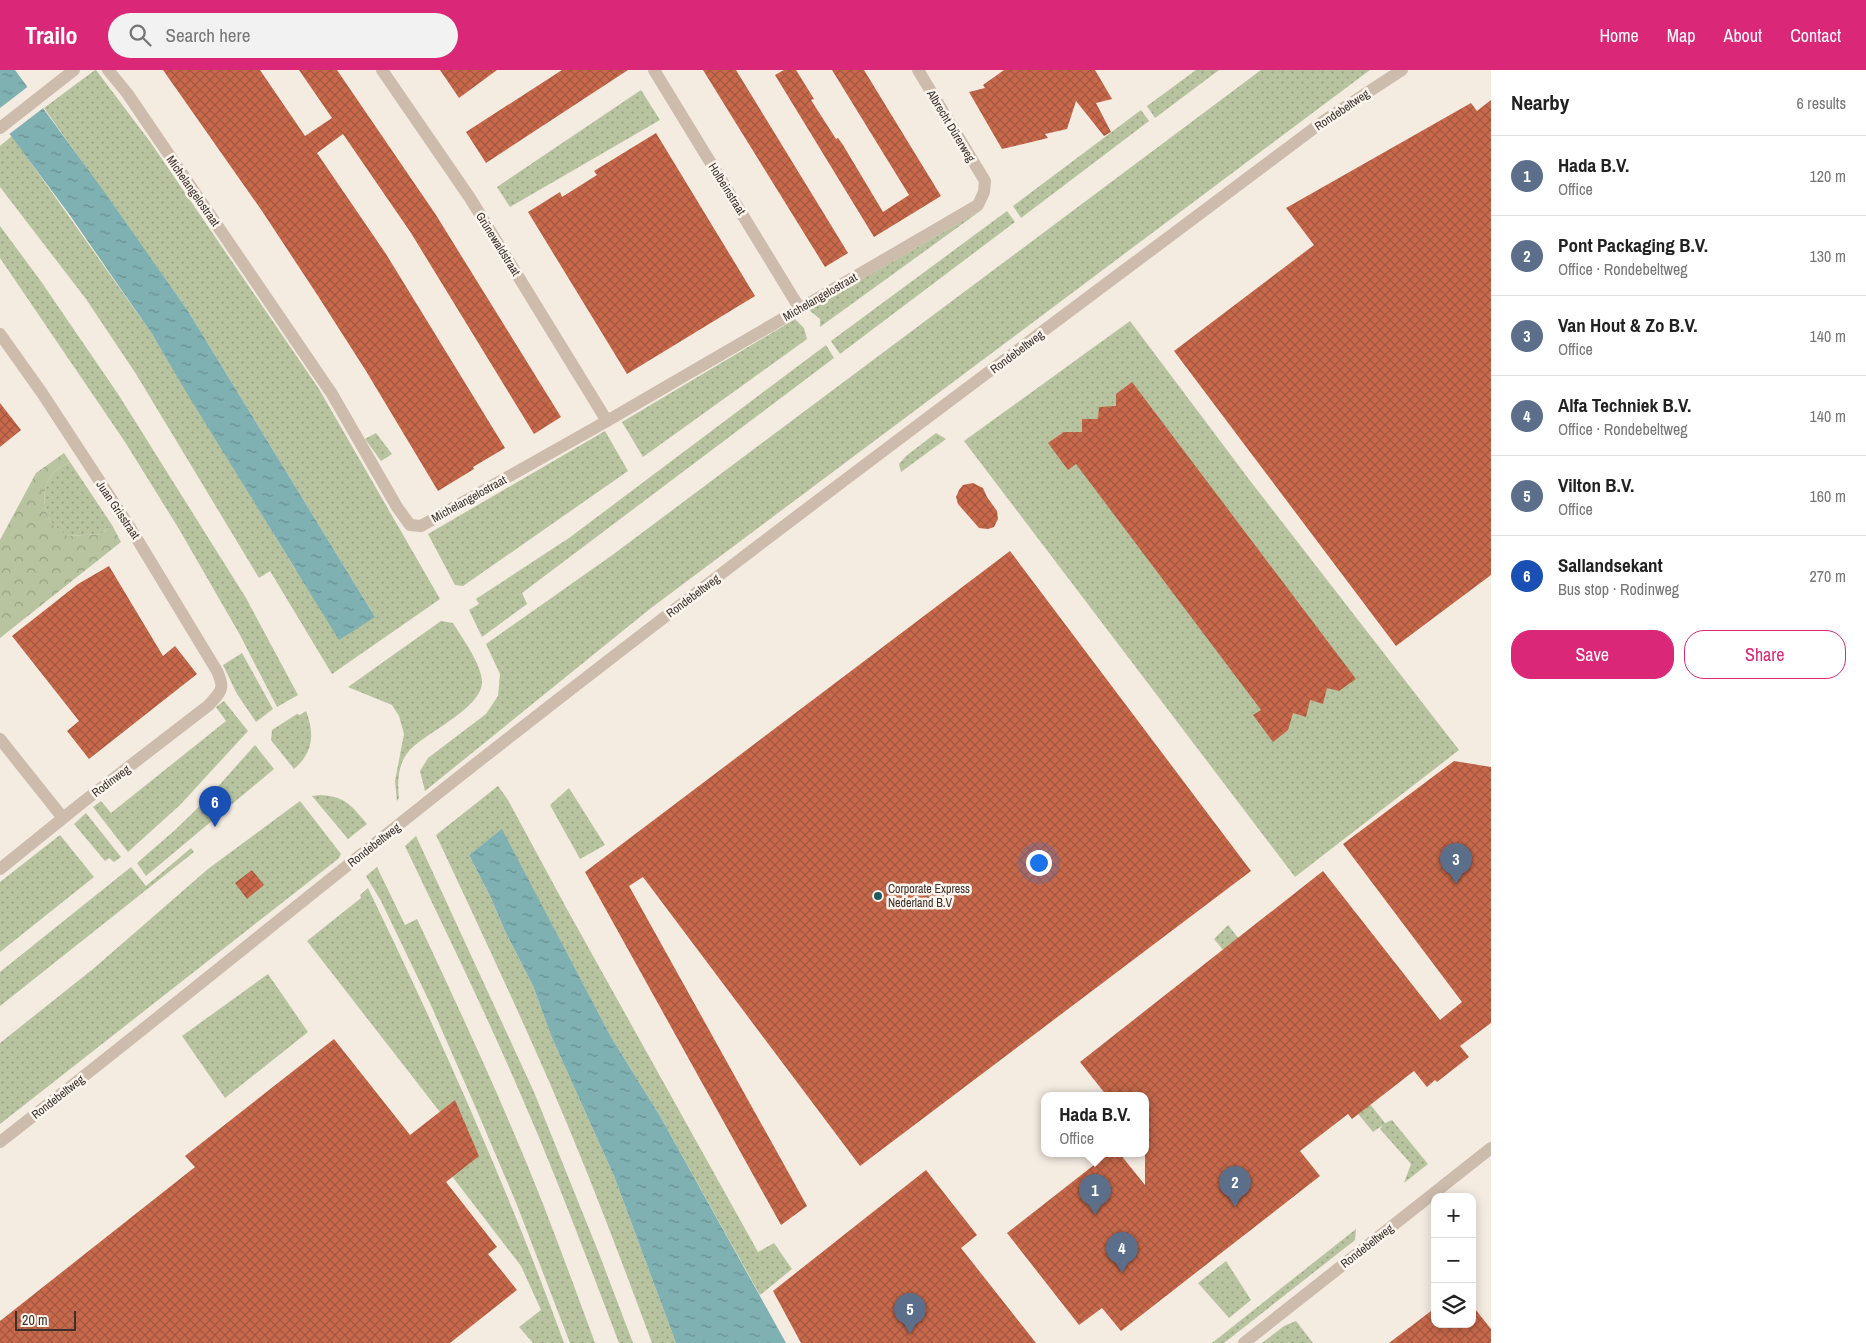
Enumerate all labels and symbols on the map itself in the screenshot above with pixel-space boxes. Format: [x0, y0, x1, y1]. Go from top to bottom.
street label: Rondebeltweg [1311, 85, 1373, 134]
street label: Albrecht Dürerweg [923, 86, 979, 165]
street label: Michelangelostraat [163, 152, 224, 230]
street label: Holbeinstraat [705, 160, 749, 218]
street label: Grünewaldstraat [472, 209, 524, 279]
street label: Michelangelostraat [780, 269, 860, 325]
street label: Rondebeltweg [987, 326, 1047, 377]
street label: Michelangelostraat [429, 472, 509, 526]
street label: Juan Grisstraat [93, 478, 144, 543]
street label: Rondebeltweg [663, 570, 723, 621]
street label: Rodinweg [88, 761, 134, 801]
pin: 6 [199, 786, 231, 827]
street label: Rondebeltweg [344, 819, 404, 871]
pin: 3 [1440, 843, 1472, 884]
your location [1026, 850, 1052, 876]
place label: Corporate Express Nederland B.V [888, 881, 970, 911]
marker: Corporate Express Nederland B.V [872, 890, 884, 902]
street label: Rondebeltweg [28, 1071, 88, 1123]
pin: 2 [1219, 1166, 1251, 1207]
pin: 1 [1079, 1174, 1111, 1215]
street label: Rondebeltweg [1337, 1220, 1397, 1272]
pin: 4 [1106, 1232, 1138, 1273]
pin: 5 [894, 1293, 926, 1334]
scale bar [15, 1308, 76, 1331]

